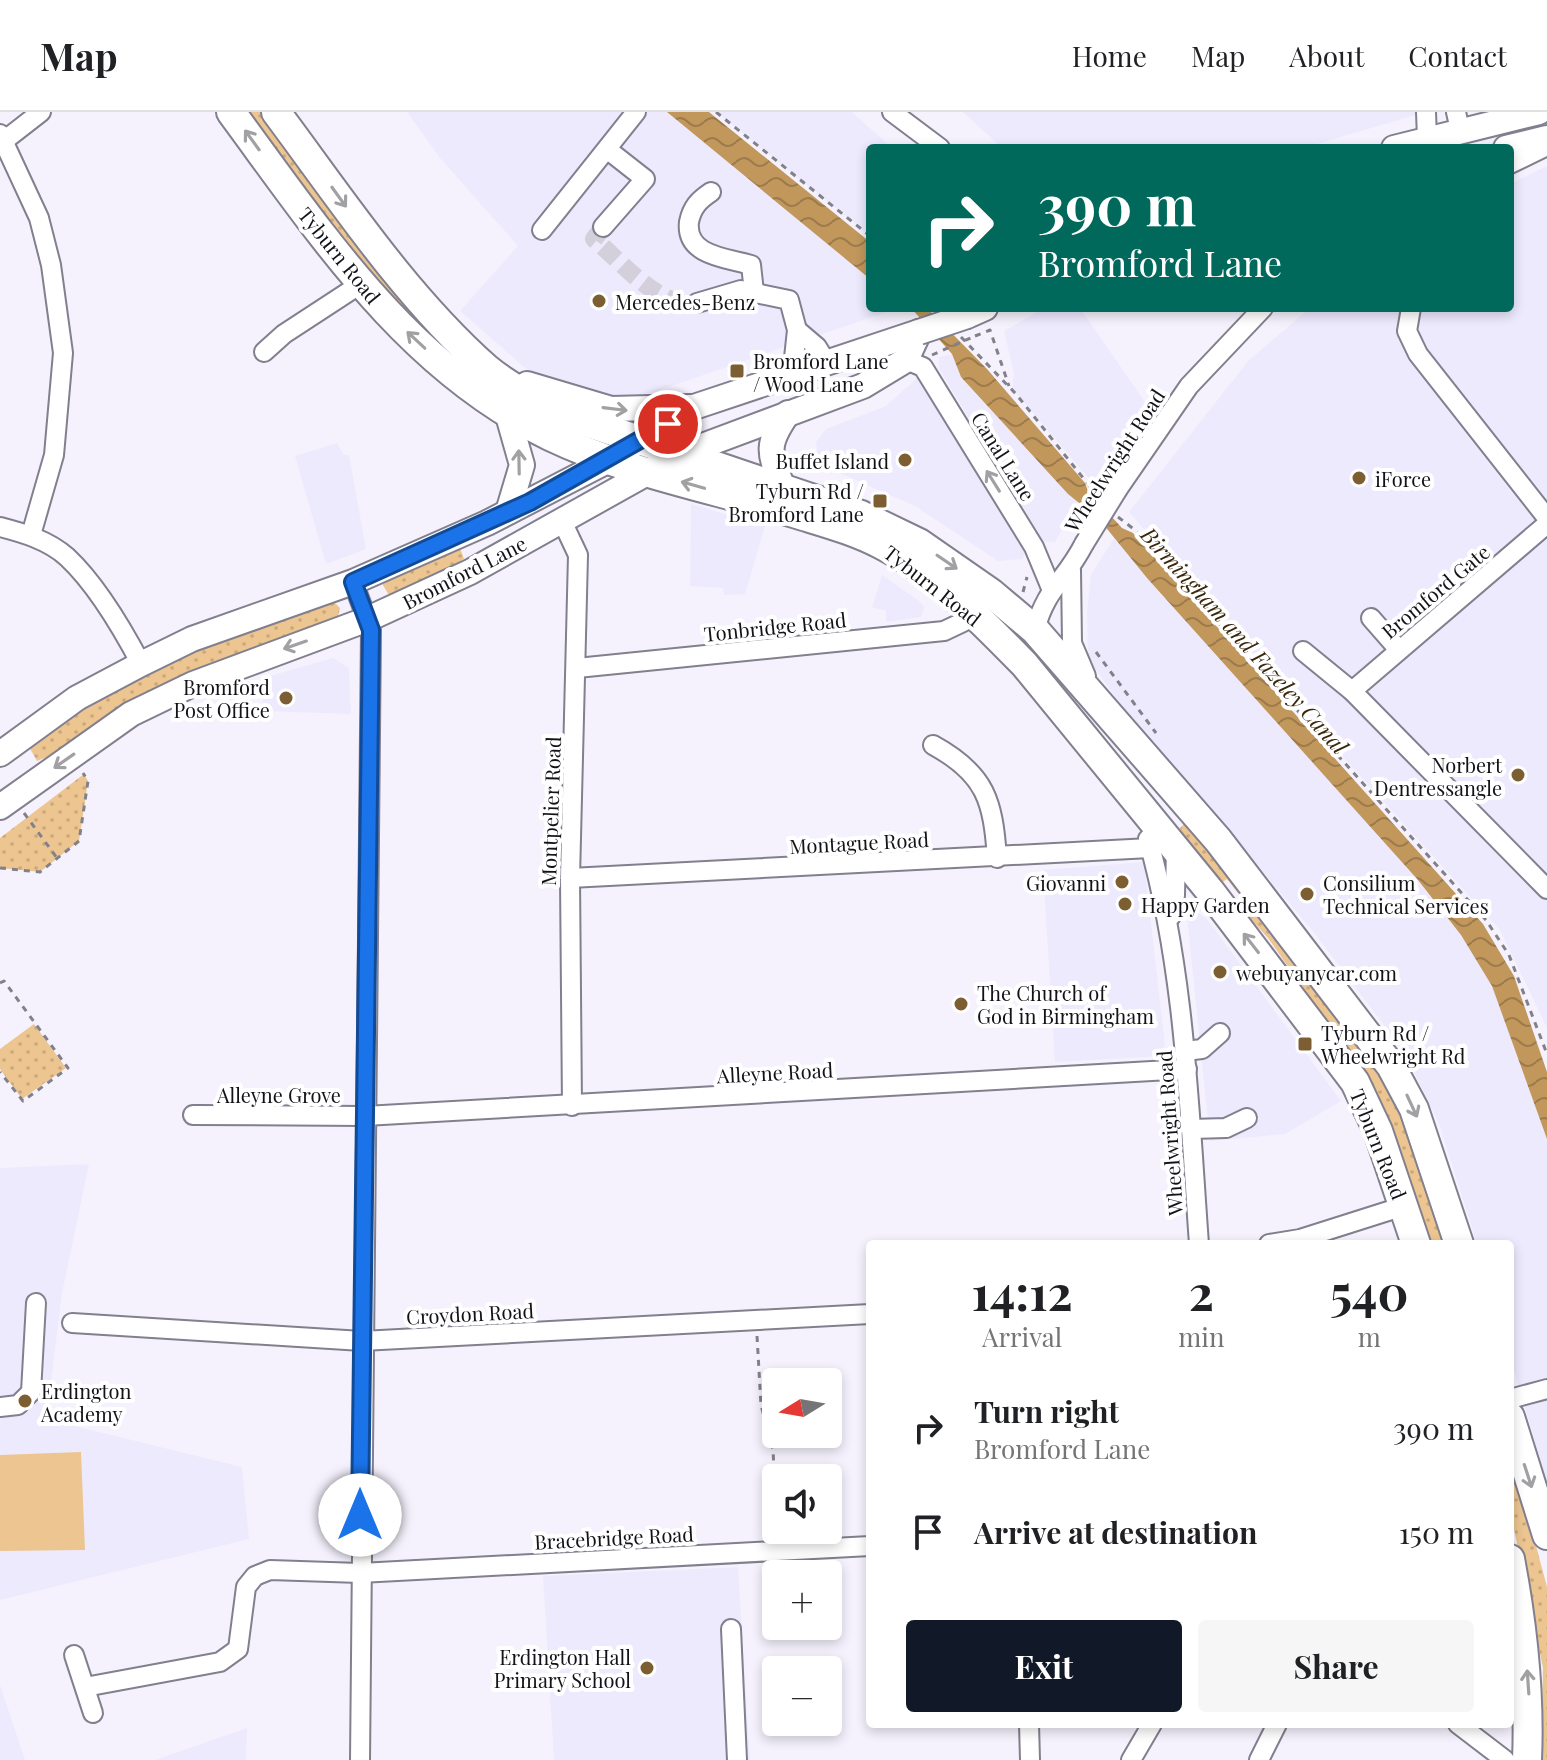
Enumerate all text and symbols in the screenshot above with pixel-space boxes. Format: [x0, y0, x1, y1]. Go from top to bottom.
text: Map [40, 30, 117, 81]
text: Home [1072, 37, 1147, 74]
text: Map [1191, 37, 1245, 74]
text: About [1289, 37, 1364, 74]
text: Contact [1408, 37, 1507, 74]
one-way arrow [243, 129, 260, 151]
text: 390 m [1038, 166, 1196, 241]
icon: right [906, 176, 1010, 280]
one-way arrow [331, 186, 348, 207]
street label: Tyburn Road [293, 201, 387, 309]
text: Bromford Lane [1038, 238, 1282, 286]
place label: Mercedes-Benz [615, 288, 755, 315]
marker: Mercedes-Benz [590, 292, 608, 310]
one-way arrow [406, 331, 426, 350]
place label: Bromford Lane / Wood Lane [753, 347, 889, 397]
marker: Bromford Lane / Wood Lane [728, 362, 746, 380]
street label: Wheelwright Road [1057, 383, 1171, 538]
pin [634, 390, 702, 458]
one-way arrow [602, 402, 627, 417]
icon: arrive [646, 402, 690, 446]
street label: Canal Lane [966, 406, 1042, 506]
place label: Buffet Island [776, 447, 889, 474]
one-way arrow [512, 449, 527, 476]
marker: Buffet Island [896, 451, 914, 469]
place label: iForce [1375, 465, 1431, 492]
marker: iForce [1350, 469, 1368, 487]
one-way arrow [985, 470, 1001, 493]
one-way arrow [681, 477, 707, 492]
place label: Tyburn Rd / Bromford Lane [728, 477, 864, 527]
marker: Tyburn Rd / Bromford Lane [871, 492, 889, 510]
water label: Birmingham and Fazeley Canal [1134, 519, 1356, 761]
street label: Bromford Lane [397, 529, 531, 615]
street label: Tyburn Road [879, 538, 988, 632]
street label: Bromford Gate [1375, 538, 1495, 644]
one-way arrow [935, 554, 957, 570]
street label: Tonbridge Road [702, 605, 848, 647]
one-way arrow [283, 638, 308, 653]
place label: Bromford Post Office [174, 673, 270, 723]
marker: Bromford Post Office [277, 689, 295, 707]
street label: Montpelier Road [534, 735, 566, 886]
place label: Norbert Dentressangle [1374, 751, 1503, 801]
one-way arrow [53, 753, 75, 769]
marker: Norbert Dentressangle [1509, 766, 1527, 784]
street label: Montague Road [788, 825, 930, 859]
place label: Giovanni [1026, 869, 1106, 896]
place label: Consilium Technical Services [1323, 869, 1489, 919]
marker: Giovanni [1113, 873, 1131, 891]
marker: Consilium Technical Services [1298, 885, 1316, 903]
place label: Happy Garden [1141, 891, 1270, 918]
marker: Happy Garden [1116, 895, 1134, 913]
one-way arrow [1242, 933, 1259, 954]
place label: webuyanycar.com [1236, 959, 1397, 986]
marker: webuyanycar.com [1211, 963, 1229, 981]
place label: The Church of God in Birmingham [977, 979, 1154, 1029]
marker: The Church of God in Birmingham [952, 995, 970, 1013]
place label: Tyburn Rd / Wheelwright Rd [1320, 1019, 1466, 1069]
marker: Tyburn Rd / Wheelwright Rd [1296, 1035, 1314, 1053]
street label: Wheelwright Road [1150, 1049, 1188, 1217]
street label: Alleyne Road [715, 1055, 834, 1089]
street label: Alleyne Grove [216, 1081, 341, 1108]
street label: Tyburn Road [1345, 1085, 1414, 1204]
one-way arrow [1405, 1094, 1420, 1118]
text: 14:12 [972, 1259, 1073, 1323]
text: 2 [1189, 1259, 1214, 1323]
text: 540 [1330, 1259, 1408, 1323]
street label: Croydon Road [405, 1296, 535, 1330]
text: Arrival [982, 1319, 1062, 1354]
text: min [1178, 1319, 1225, 1354]
text: m [1358, 1319, 1381, 1354]
north arrow [762, 1368, 842, 1448]
map controls [762, 1368, 842, 1736]
place label: Erdington Academy [40, 1377, 131, 1427]
text: Turn right [974, 1391, 1119, 1431]
marker: Erdington Academy [16, 1392, 34, 1410]
icon: right [906, 1406, 950, 1450]
text: 390 m [1393, 1408, 1474, 1448]
text: Bromford Lane [974, 1431, 1150, 1466]
one-way arrow [1522, 1463, 1537, 1488]
button: sound [762, 1464, 842, 1544]
position arrow [318, 1473, 402, 1557]
icon: arrive [906, 1510, 950, 1554]
text: Arrive at destination [974, 1512, 1257, 1552]
text: 150 m [1399, 1512, 1474, 1552]
street label: Bracebridge Road [534, 1519, 695, 1555]
button: + [762, 1560, 842, 1640]
button: Exit [906, 1620, 1182, 1712]
button: Share [1198, 1620, 1474, 1712]
place label: Erdington Hall Primary School [494, 1643, 631, 1693]
button: − [762, 1656, 842, 1736]
marker: Erdington Hall Primary School [638, 1659, 656, 1677]
one-way arrow [1520, 1669, 1535, 1696]

